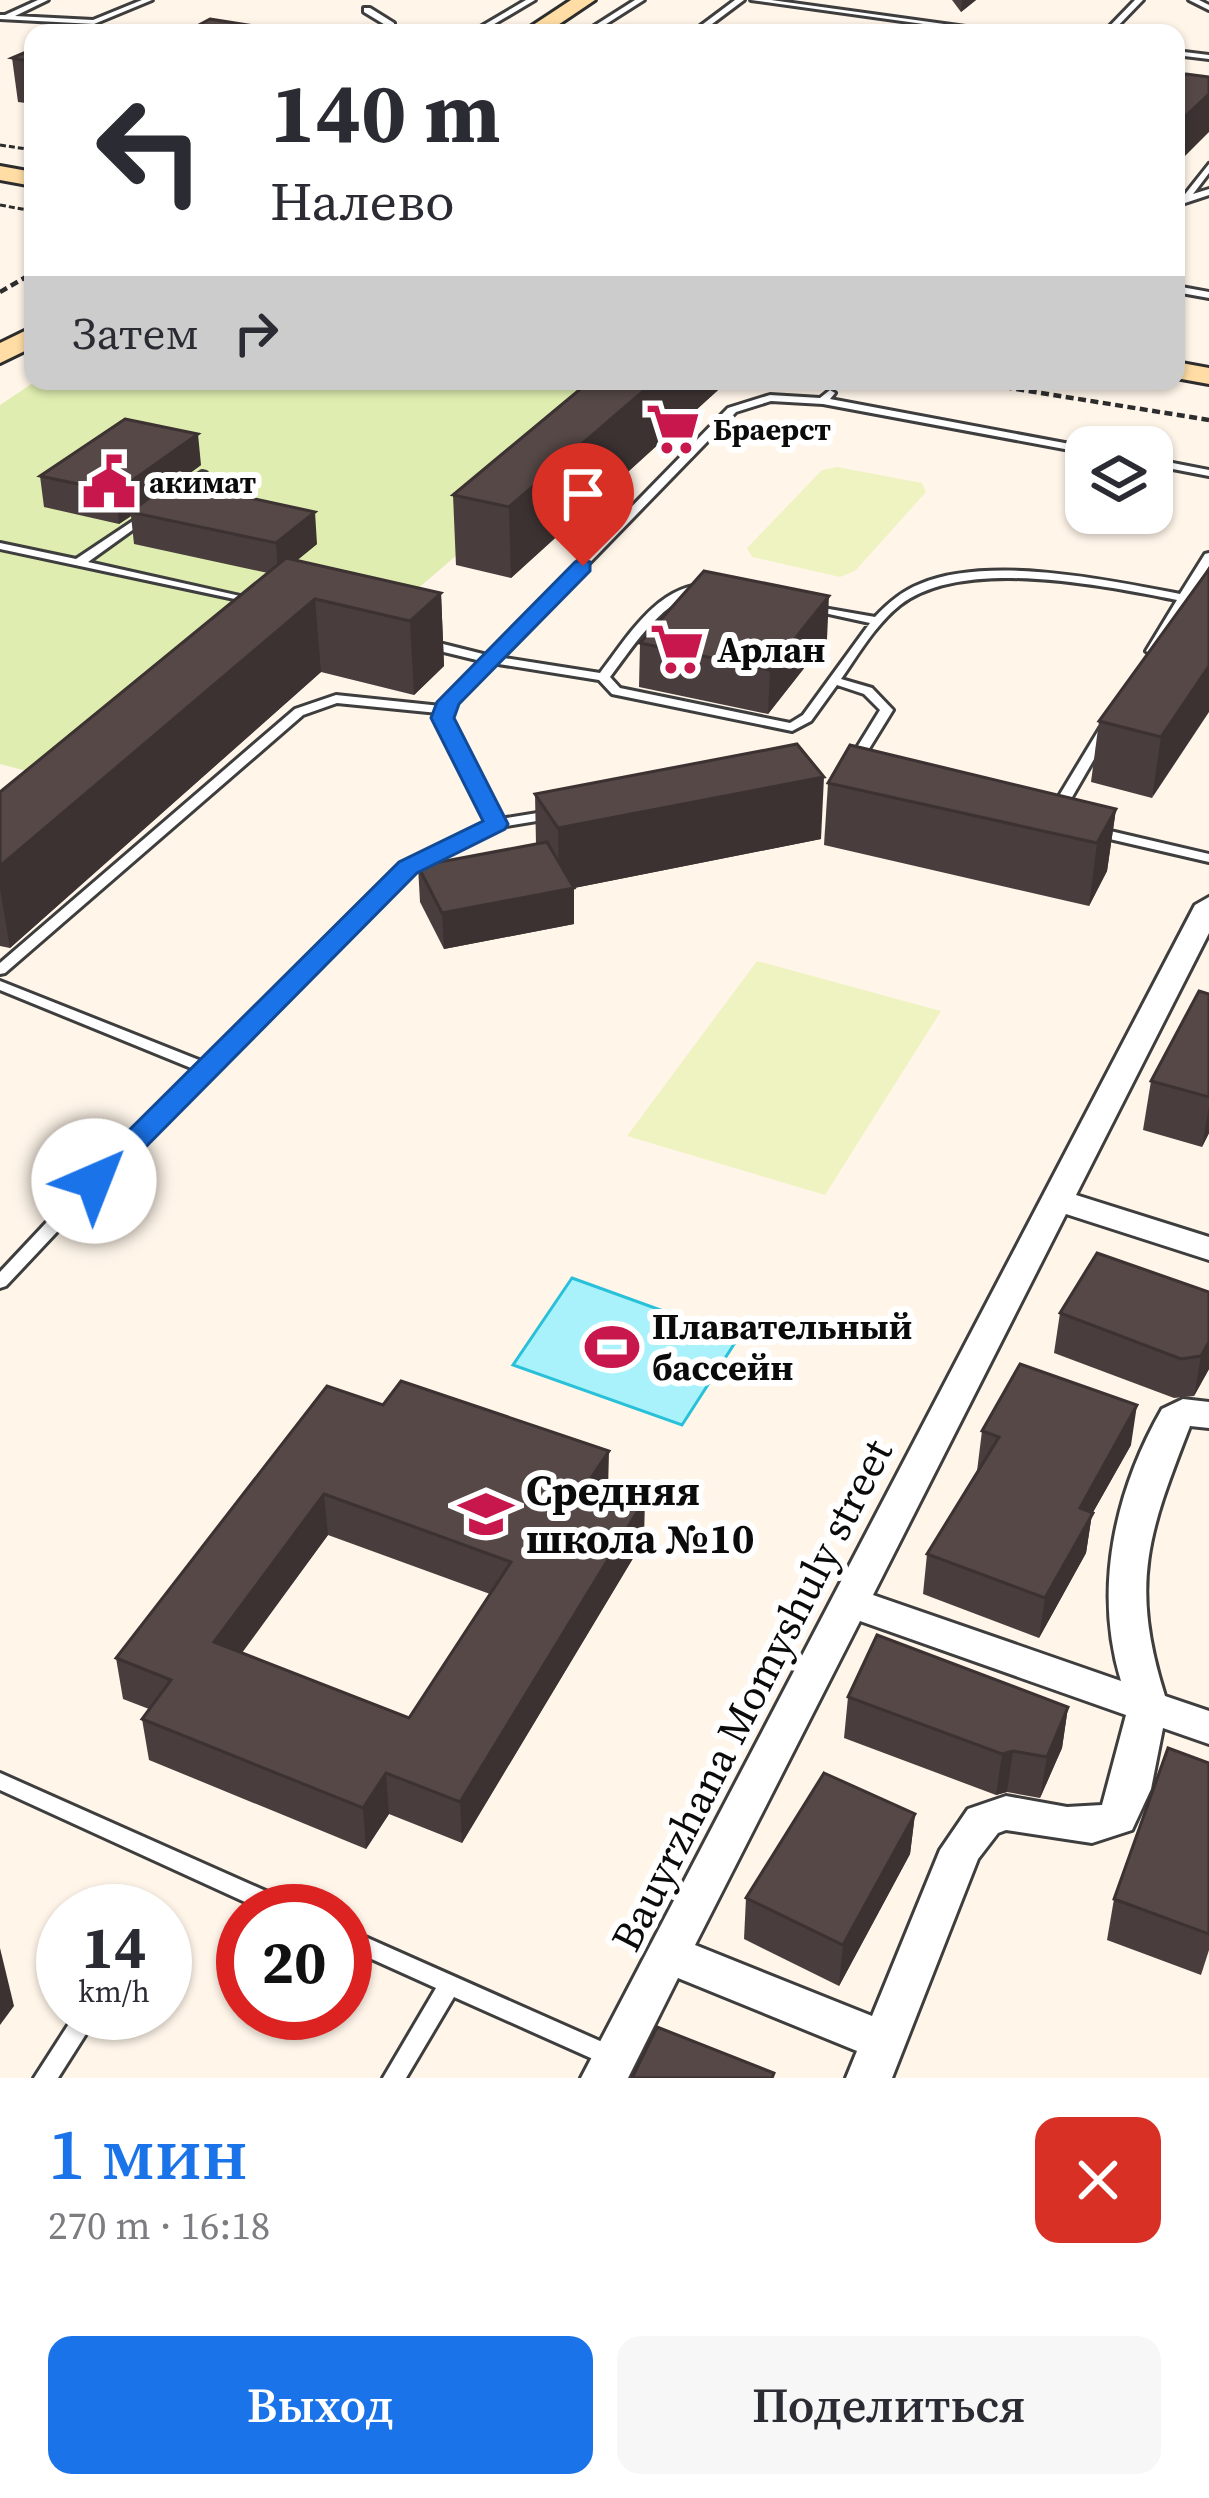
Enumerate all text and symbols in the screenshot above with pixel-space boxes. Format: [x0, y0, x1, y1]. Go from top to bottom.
text: 140 m [270, 55, 501, 170]
icon: left [72, 72, 228, 228]
text: Налево [270, 164, 455, 238]
icon: right [223, 300, 289, 366]
text: Затем [72, 302, 199, 364]
supermarket icon: Браерст [644, 400, 702, 458]
place label: Браерст [713, 409, 831, 450]
map controls [1065, 426, 1173, 534]
button: layers [1065, 426, 1173, 534]
pin [532, 443, 634, 566]
public building icon: акимат [80, 453, 138, 511]
icon: arrive [550, 461, 616, 527]
place label: акимат [149, 462, 256, 503]
supermarket icon: Арлан [648, 620, 706, 678]
place label: Арлан [717, 625, 825, 674]
position arrow [31, 1118, 157, 1244]
place label: Плавательный бассейн [652, 1302, 912, 1392]
sports icon: Плавательный бассейн [583, 1318, 641, 1376]
street label: Bauyrzhana Momyshuly street [596, 1429, 906, 1961]
place label: Средняя школа №10 [526, 1461, 754, 1567]
school or university icon: Средняя школа №10 [457, 1485, 515, 1543]
speed limit sign: 20 [216, 1884, 372, 2040]
text: 14 [81, 1906, 147, 1988]
text: km/h [78, 1971, 150, 2012]
text: 1 мин [48, 2104, 248, 2203]
button: close [1035, 2117, 1161, 2243]
text: 270 m · 16:18 [48, 2199, 270, 2252]
button: Выход [48, 2336, 593, 2474]
button: Поделиться [617, 2336, 1161, 2474]

